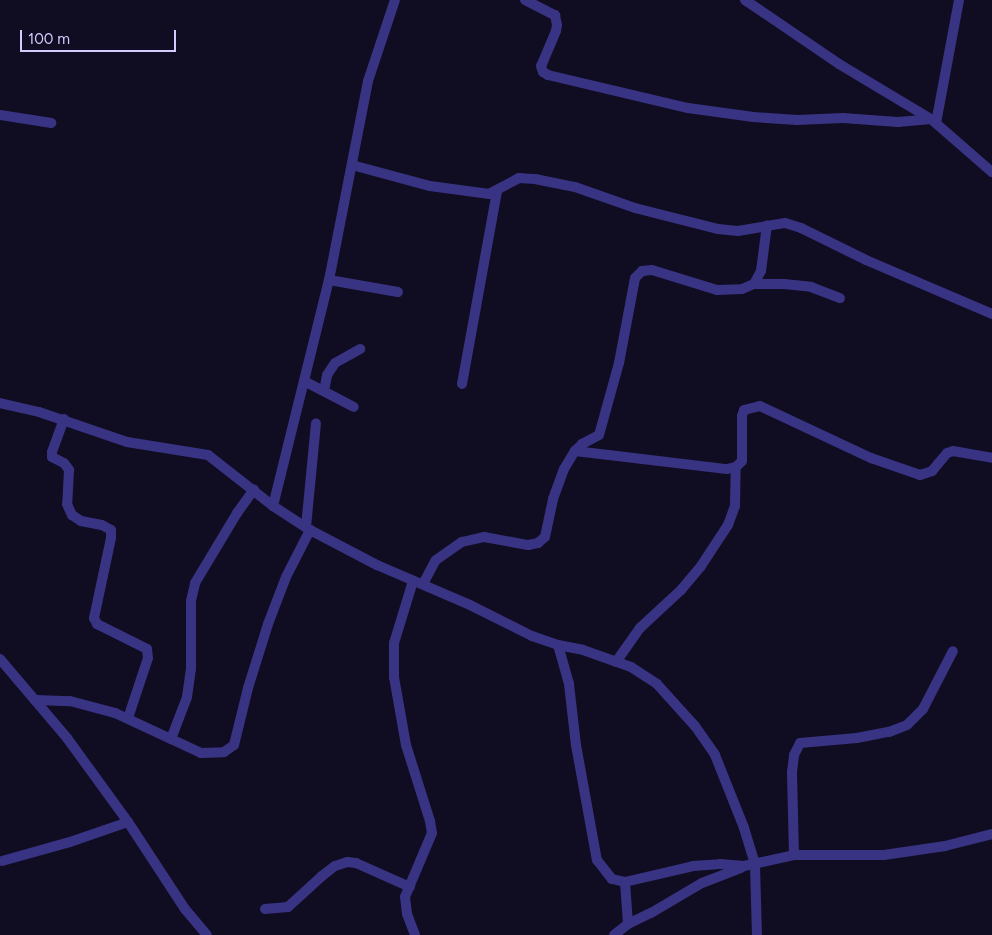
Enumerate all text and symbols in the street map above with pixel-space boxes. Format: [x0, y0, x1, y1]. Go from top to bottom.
scale bar [22, 20, 179, 52]
text: 100 m [28, 30, 70, 48]

